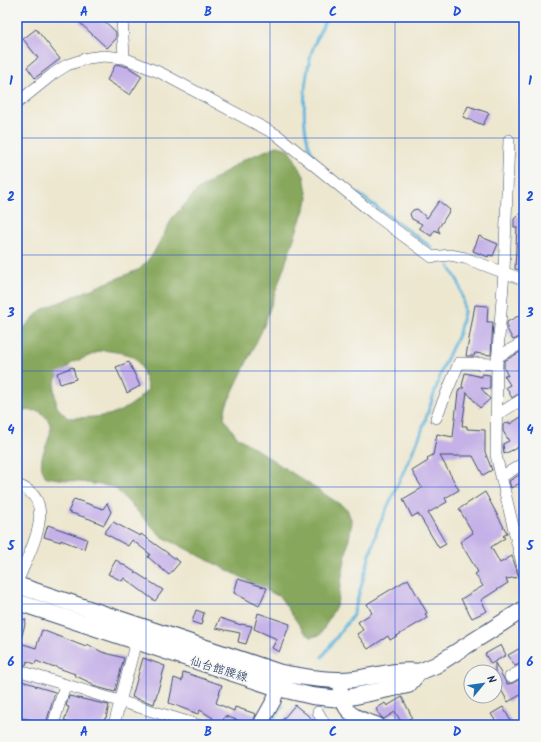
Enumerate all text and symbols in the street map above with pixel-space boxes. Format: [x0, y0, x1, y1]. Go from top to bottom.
text: A [80, 2, 88, 23]
text: B [204, 2, 212, 23]
text: C [329, 2, 337, 23]
text: D [453, 2, 462, 23]
text: 1 [9, 71, 13, 92]
text: 1 [528, 71, 532, 92]
text: 2 [7, 187, 15, 208]
text: 2 [526, 187, 534, 208]
text: 3 [6, 303, 15, 324]
text: 3 [525, 303, 534, 324]
text: 4 [7, 420, 15, 441]
text: 4 [526, 420, 534, 441]
text: 5 [7, 536, 16, 557]
text: 5 [526, 536, 535, 557]
text: 6 [7, 652, 15, 673]
street label: 仙台館腰線 [187, 652, 250, 687]
text: 6 [526, 652, 534, 673]
north arrow [463, 664, 503, 704]
text: N [481, 672, 500, 687]
text: A [80, 722, 88, 742]
text: B [204, 722, 212, 742]
text: C [329, 722, 337, 742]
text: D [453, 722, 462, 742]

